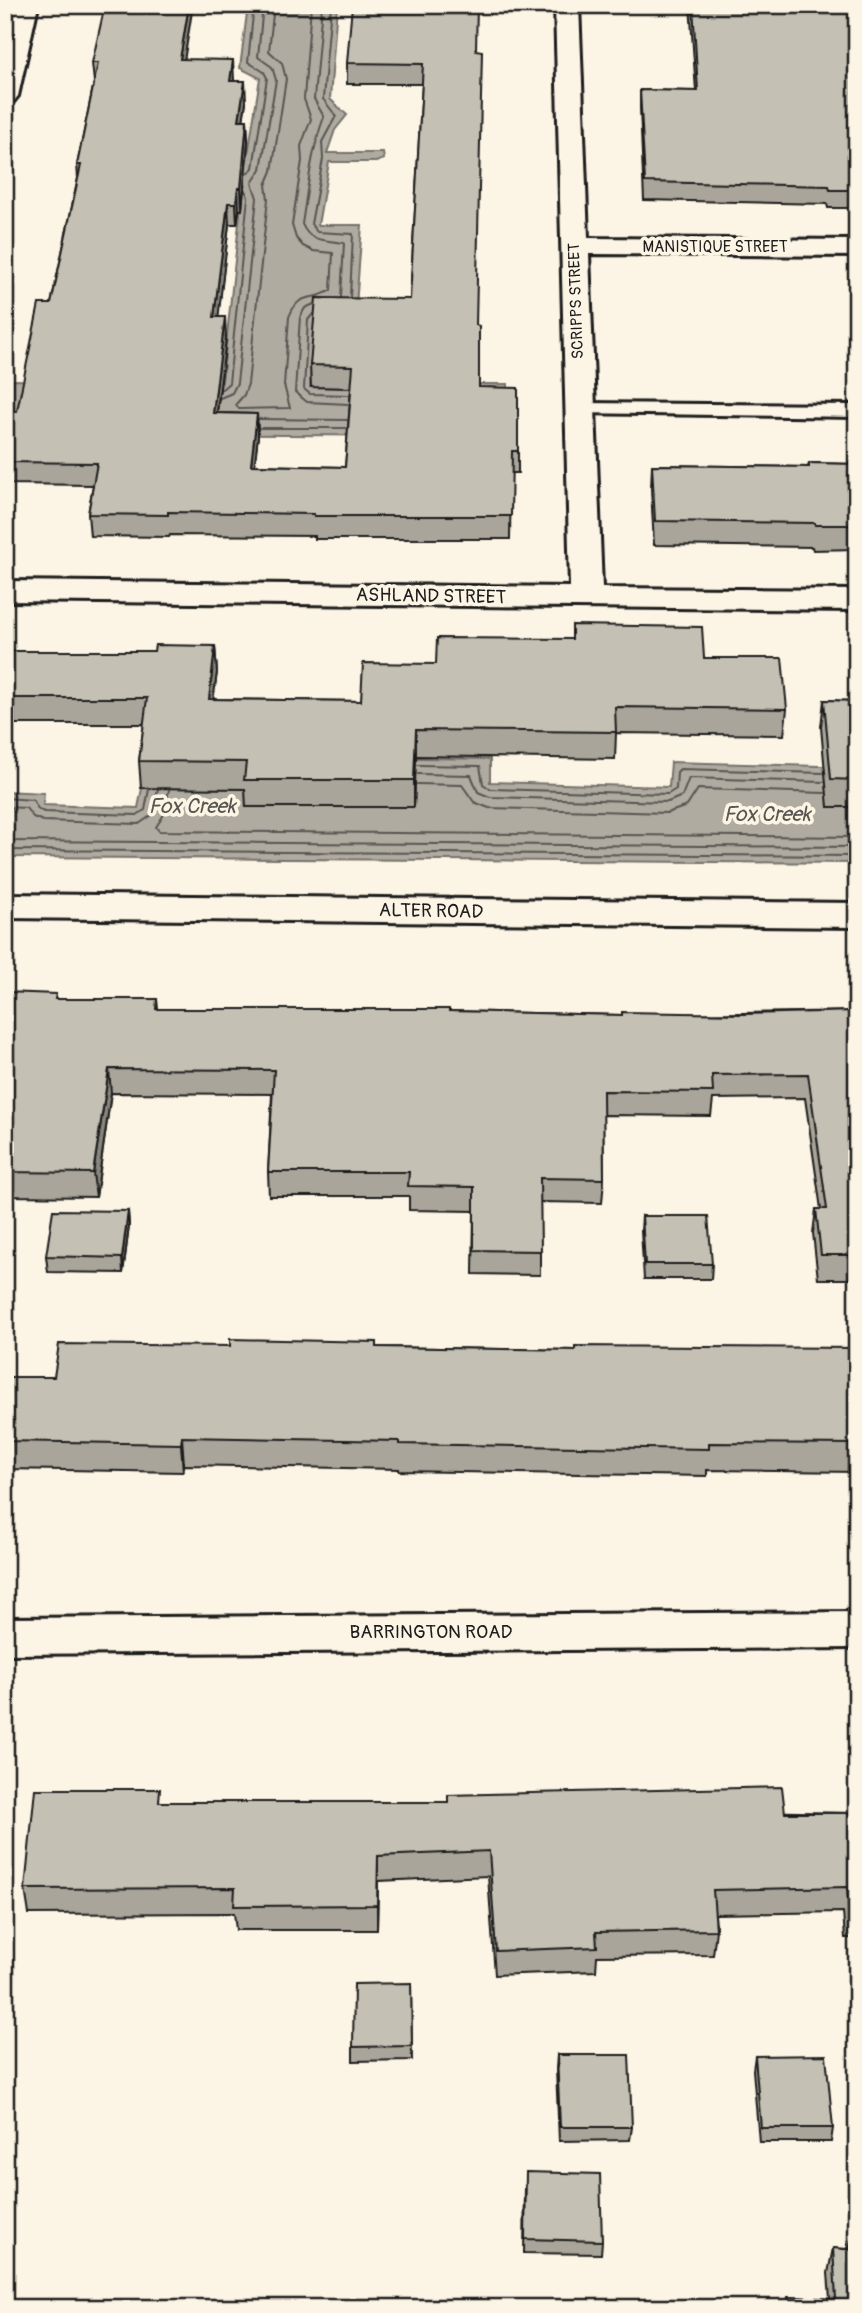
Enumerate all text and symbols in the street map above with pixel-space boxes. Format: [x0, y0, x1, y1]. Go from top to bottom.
street label: MANISTIQUE STREET [642, 237, 788, 257]
street label: SCRIPPS STREET [564, 242, 588, 360]
street label: ASHLAND STREET [356, 583, 506, 609]
water label: Fox Creek [148, 793, 238, 820]
water label: Fox Creek [723, 801, 813, 828]
street label: ALTER ROAD [379, 898, 483, 924]
street label: BARRINGTON ROAD [350, 1620, 512, 1644]

